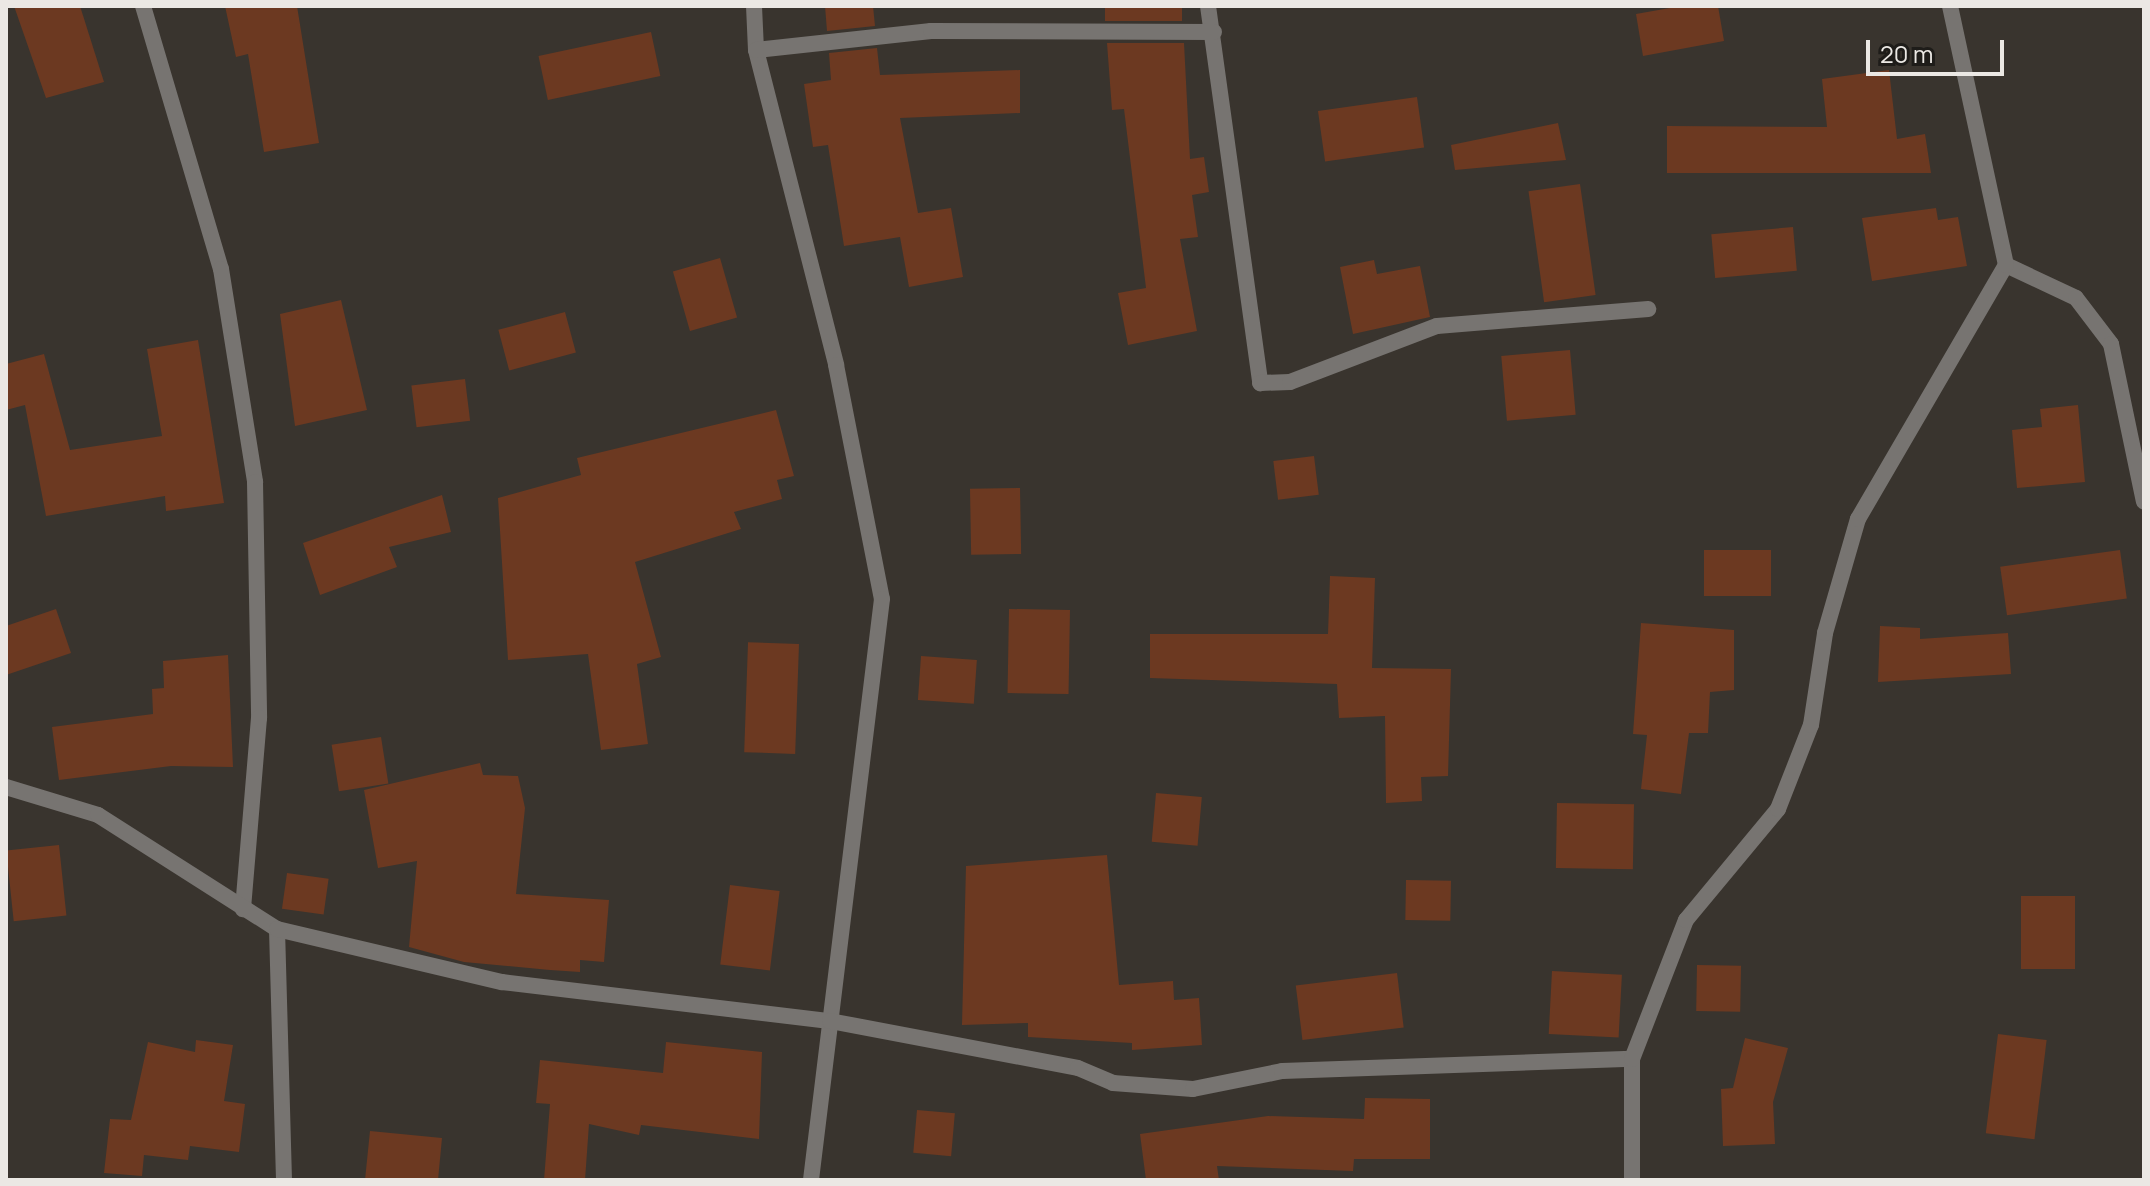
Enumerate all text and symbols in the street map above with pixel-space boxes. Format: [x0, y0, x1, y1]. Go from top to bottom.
scale bar [1870, 24, 2008, 74]
text: 20 m [1880, 37, 1933, 70]

